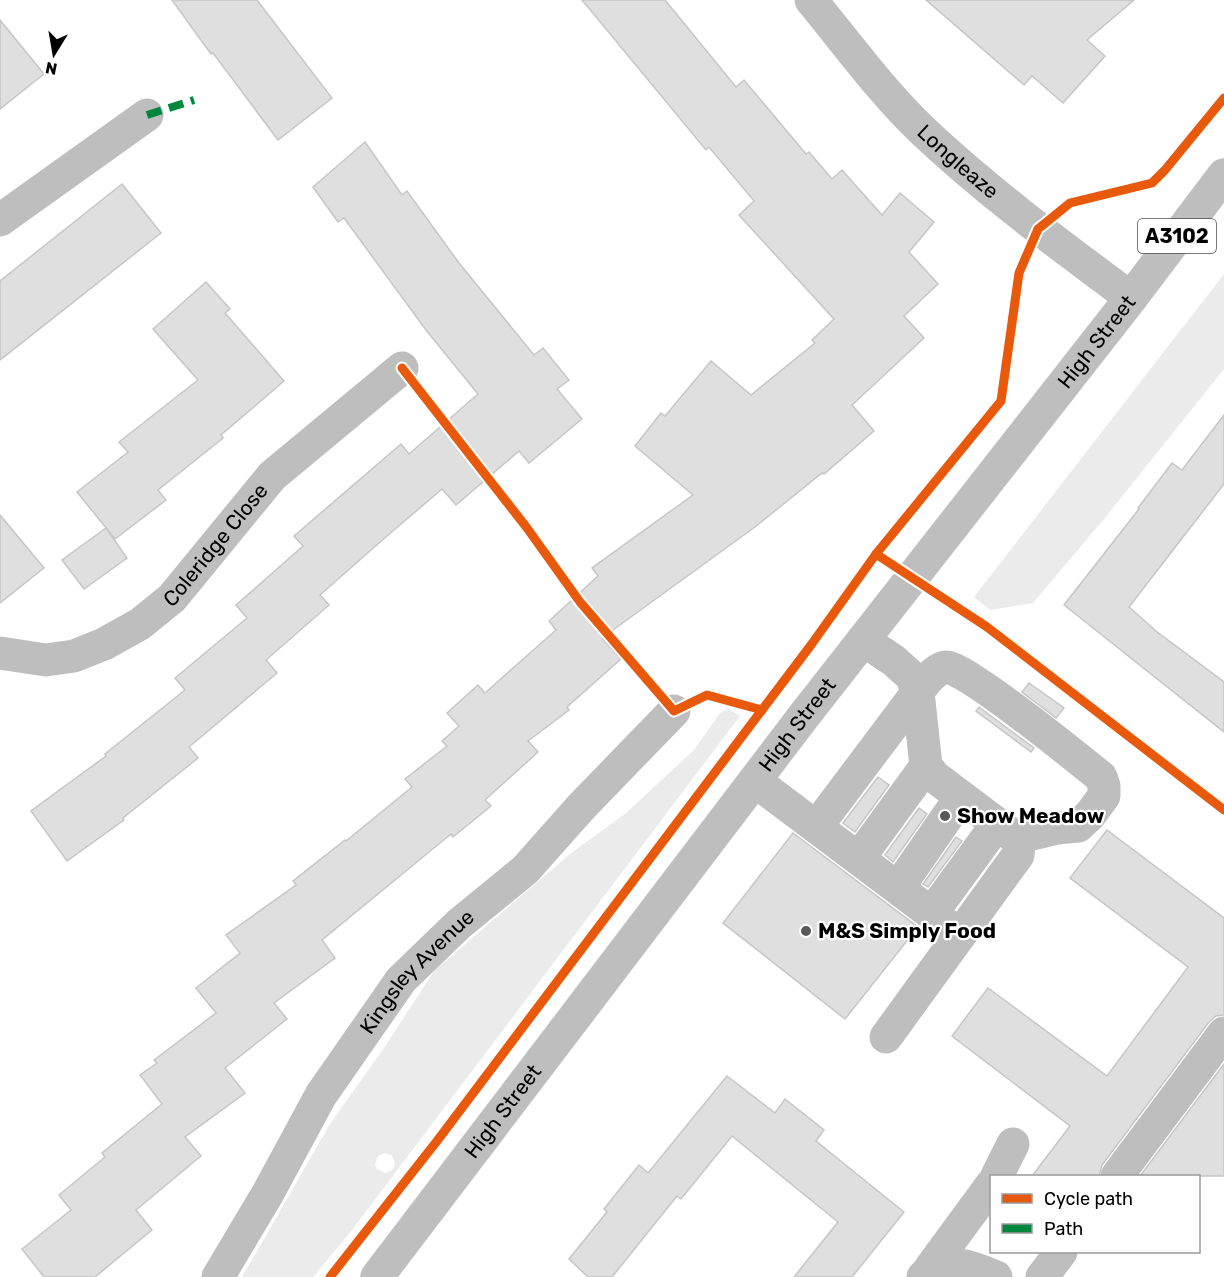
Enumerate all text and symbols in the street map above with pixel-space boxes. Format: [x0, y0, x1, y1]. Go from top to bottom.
north arrow [24, 24, 84, 84]
text: N [44, 58, 59, 79]
street label: Longleaze [912, 119, 1004, 204]
road number: A3102 [1138, 219, 1216, 253]
street label: High Street [1052, 290, 1140, 393]
street label: Coleridge Close [158, 478, 273, 612]
street label: High Street [753, 673, 841, 776]
place label: Show Meadow [957, 803, 1105, 828]
marker: Show Meadow [938, 809, 952, 823]
street label: Kingsley Avenue [354, 904, 479, 1039]
place label: M&S Simply Food [818, 918, 996, 943]
marker: M&S Simply Food [799, 924, 813, 938]
street label: High Street [459, 1059, 546, 1163]
legend [990, 1175, 1200, 1253]
text: Cycle path [1044, 1188, 1133, 1210]
text: Path [1044, 1218, 1083, 1240]

